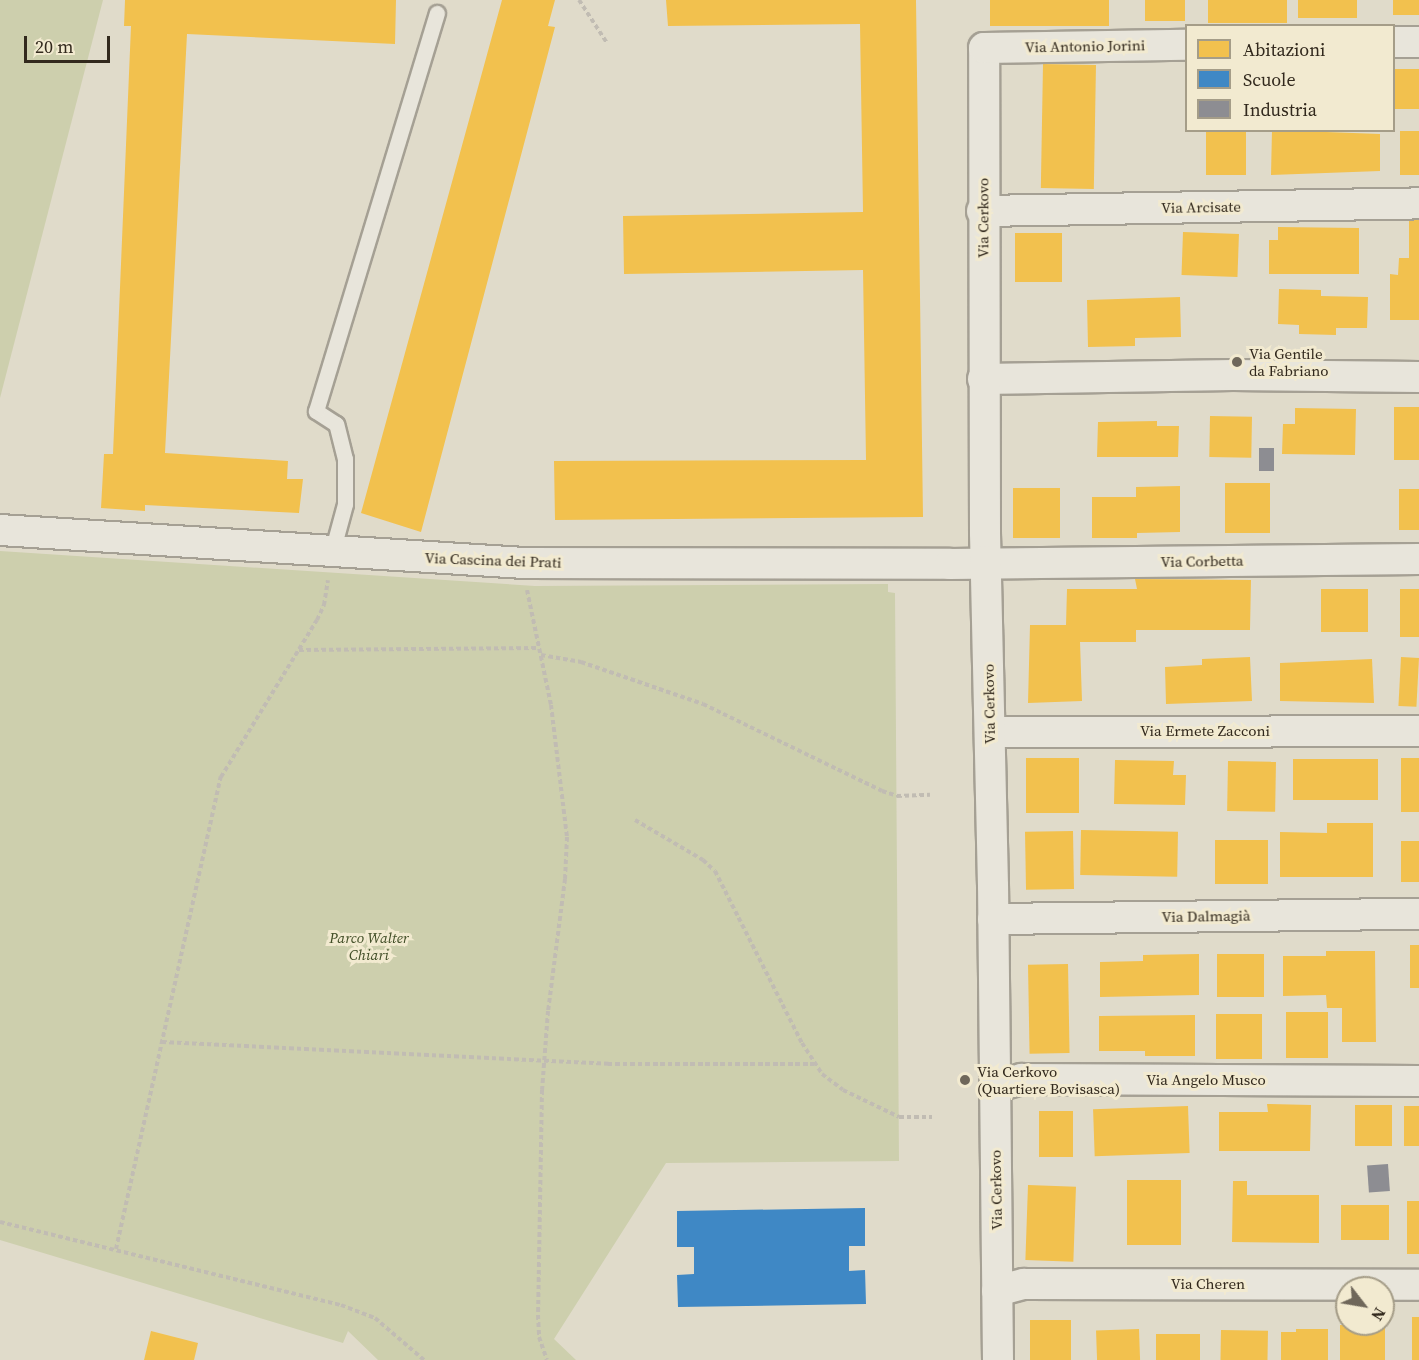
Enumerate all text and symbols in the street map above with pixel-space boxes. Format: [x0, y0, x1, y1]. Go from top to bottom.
scale bar [27, 24, 112, 62]
legend [1185, 24, 1395, 132]
text: 20 m [35, 34, 73, 59]
street label: Via Antonio Jorini [1025, 36, 1145, 56]
text: Abitazioni [1243, 37, 1325, 62]
text: Scuole [1243, 67, 1296, 92]
text: Industria [1243, 97, 1317, 122]
street label: Via Cerkovo [974, 178, 992, 258]
street label: Via Arcisate [1161, 197, 1241, 217]
place label: Via Gentile da Fabriano [1249, 344, 1329, 379]
marker: Via Gentile da Fabriano [1230, 355, 1244, 369]
street label: Via Cascina dei Prati [424, 549, 562, 571]
street label: Via Corbetta [1160, 551, 1244, 571]
street label: Via Cerkovo [979, 664, 999, 744]
street label: Via Ermete Zacconi [1140, 722, 1270, 740]
street label: Via Dalmagià [1161, 906, 1251, 926]
park label: Parco Walter Chiari [329, 928, 409, 963]
place label: Via Cerkovo (Quartiere Bovisasca) [977, 1062, 1120, 1097]
street label: Via Angelo Musco [1146, 1071, 1266, 1089]
marker: Via Cerkovo (Quartiere Bovisasca) [958, 1073, 972, 1087]
street label: Via Cerkovo [986, 1150, 1006, 1230]
street label: Via Cheren [1171, 1275, 1245, 1293]
north arrow [1335, 1276, 1395, 1336]
text: N [1366, 1304, 1391, 1325]

